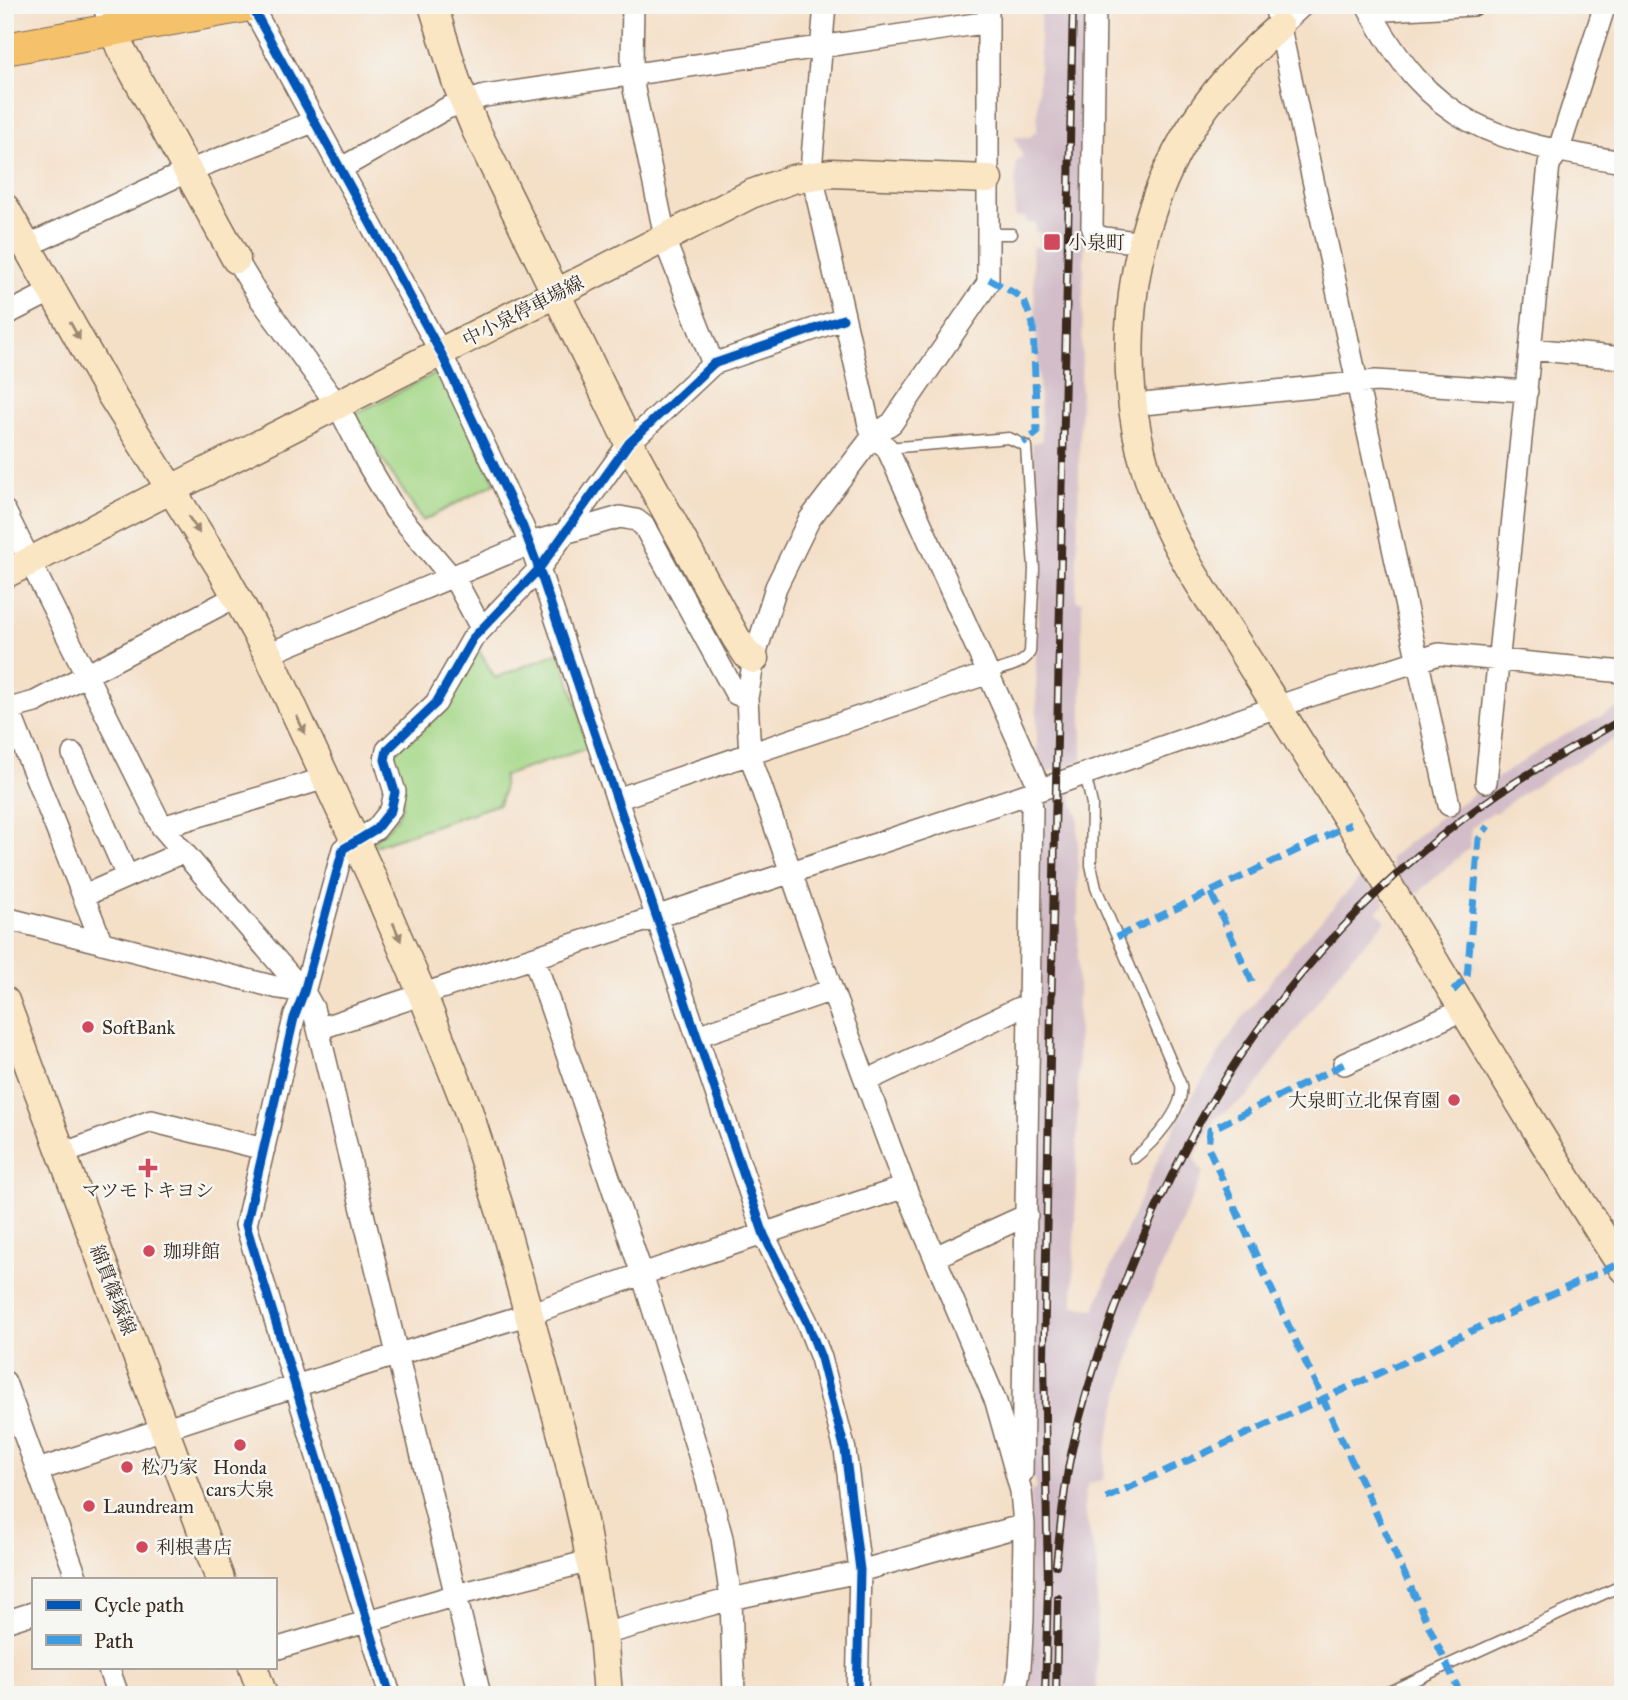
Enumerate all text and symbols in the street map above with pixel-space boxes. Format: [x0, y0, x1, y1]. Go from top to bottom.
place label: 小泉町 [1068, 231, 1125, 254]
marker: 小泉町 [1042, 232, 1062, 252]
street label: 中小泉停車場線 [459, 271, 587, 351]
one-way arrow [69, 322, 81, 341]
one-way arrow [187, 516, 200, 535]
one-way arrow [296, 715, 307, 736]
one-way arrow [391, 922, 402, 943]
place label: SoftBank [102, 1016, 176, 1039]
marker: SoftBank [80, 1019, 96, 1035]
place label: 大泉町立北保育園 [1288, 1089, 1440, 1112]
marker: 大泉町立北保育園 [1446, 1092, 1462, 1108]
marker: マツモトキヨシ [140, 1160, 156, 1176]
place label: マツモトキヨシ [82, 1179, 214, 1202]
place label: 珈琲館 [163, 1240, 220, 1263]
street label: 綿貫篠塚線 [85, 1242, 141, 1338]
marker: 珈琲館 [141, 1243, 157, 1259]
marker: Honda cars大泉 [232, 1437, 248, 1453]
place label: 松乃家 [141, 1456, 198, 1479]
place label: Honda cars大泉 [206, 1456, 274, 1501]
marker: 松乃家 [119, 1459, 135, 1475]
place label: Laundream [103, 1495, 194, 1518]
marker: Laundream [81, 1498, 97, 1514]
place label: 利根書店 [156, 1536, 232, 1559]
marker: 利根書店 [134, 1539, 150, 1555]
legend [32, 1578, 276, 1668]
text: Cycle path [94, 1592, 185, 1618]
text: Path [94, 1628, 134, 1654]

